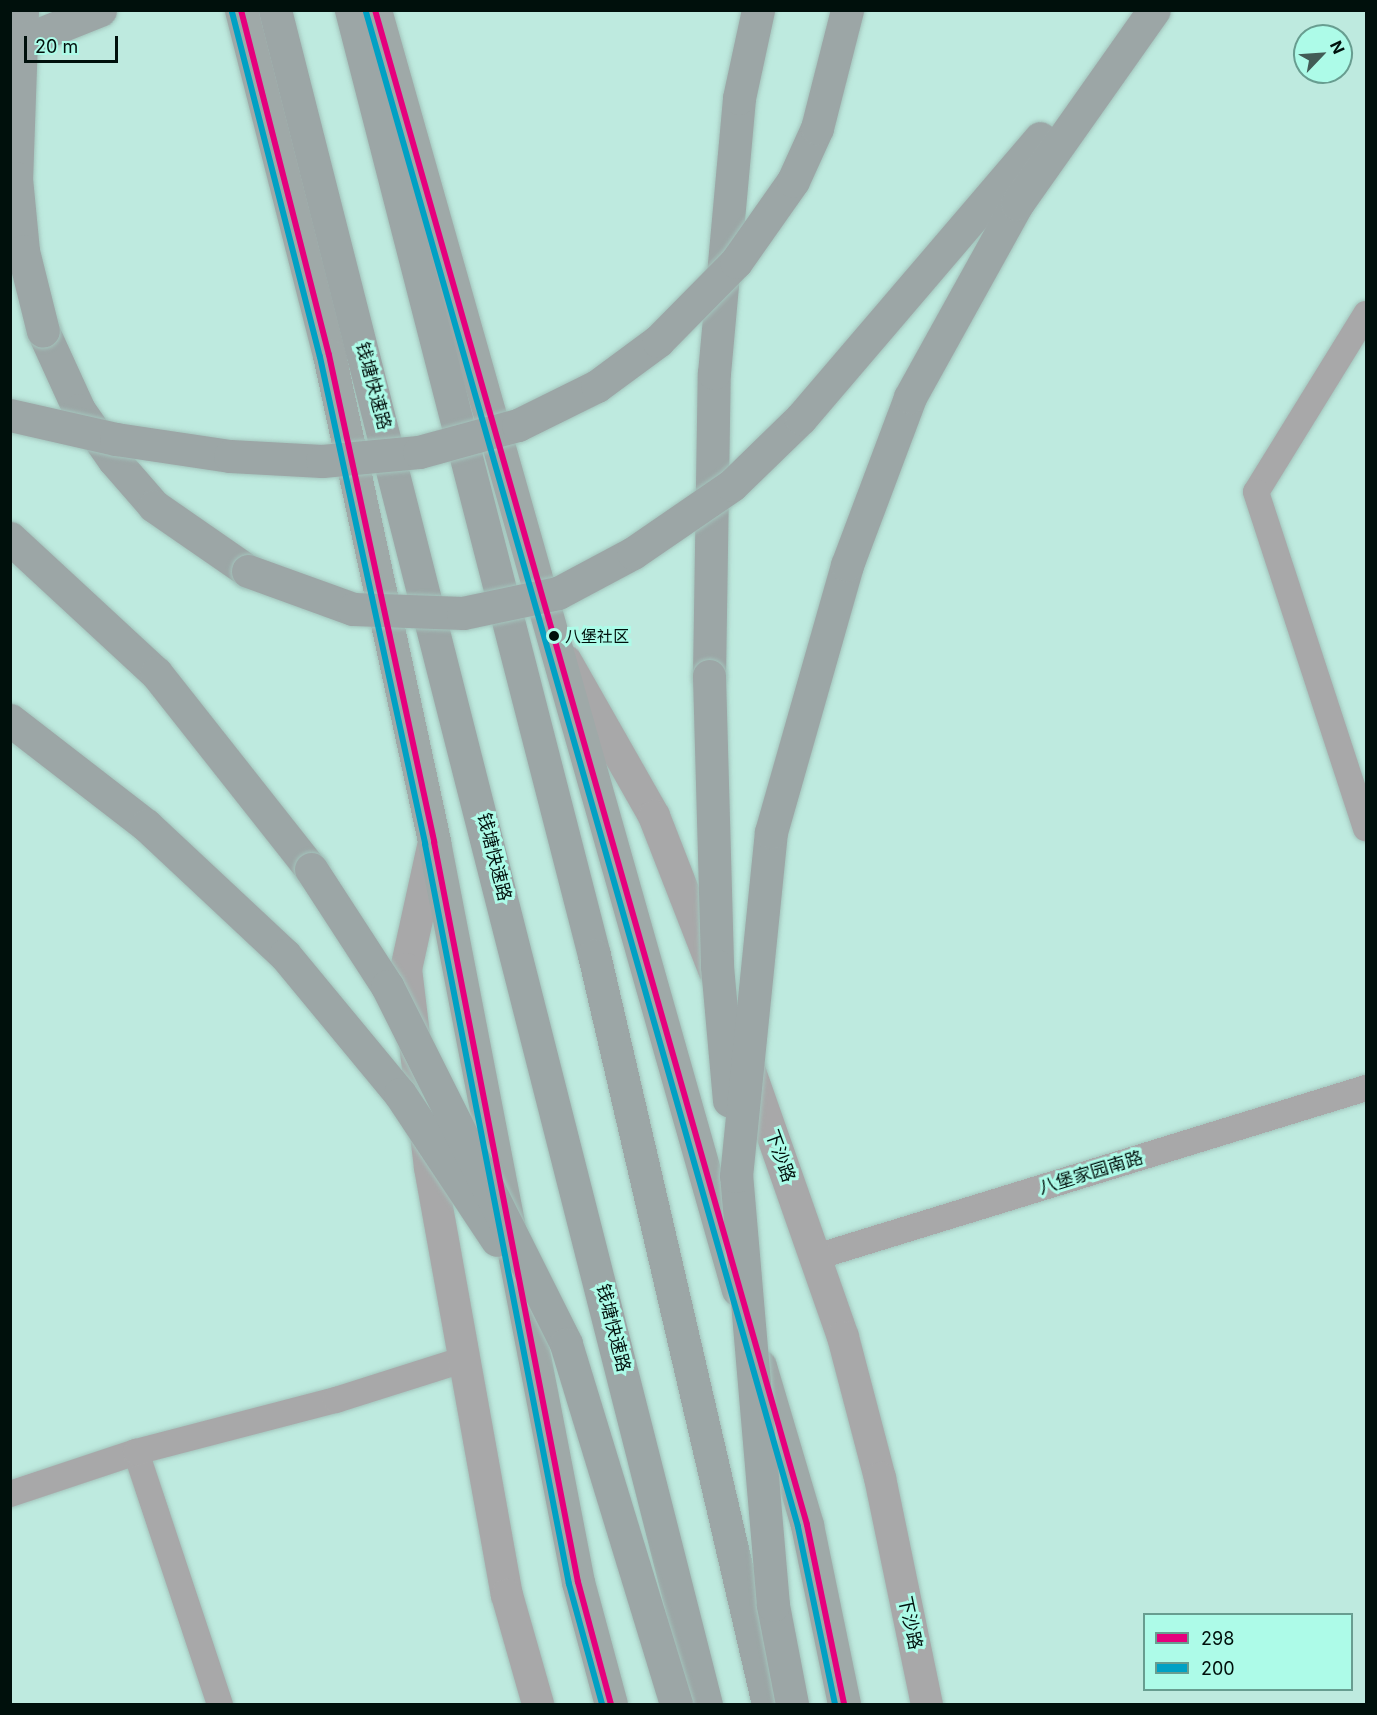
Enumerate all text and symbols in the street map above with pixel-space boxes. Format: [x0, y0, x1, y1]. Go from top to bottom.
scale bar [27, 24, 122, 62]
north arrow [1293, 24, 1353, 84]
text: 20 m [35, 36, 78, 57]
text: N [1326, 37, 1349, 57]
street label: 钱塘快速路 [351, 340, 395, 432]
place label: 八堡社区 [565, 626, 629, 646]
marker: 八堡社区 [548, 630, 560, 642]
street label: 钱塘快速路 [473, 811, 515, 903]
street label: 下沙路 [761, 1127, 799, 1185]
street label: 八堡家园南路 [1036, 1147, 1146, 1199]
street label: 钱塘快速路 [592, 1282, 634, 1374]
street label: 下沙路 [894, 1594, 926, 1652]
legend [1143, 1613, 1353, 1691]
text: 298 [1201, 1628, 1234, 1649]
text: 200 [1201, 1658, 1235, 1679]

